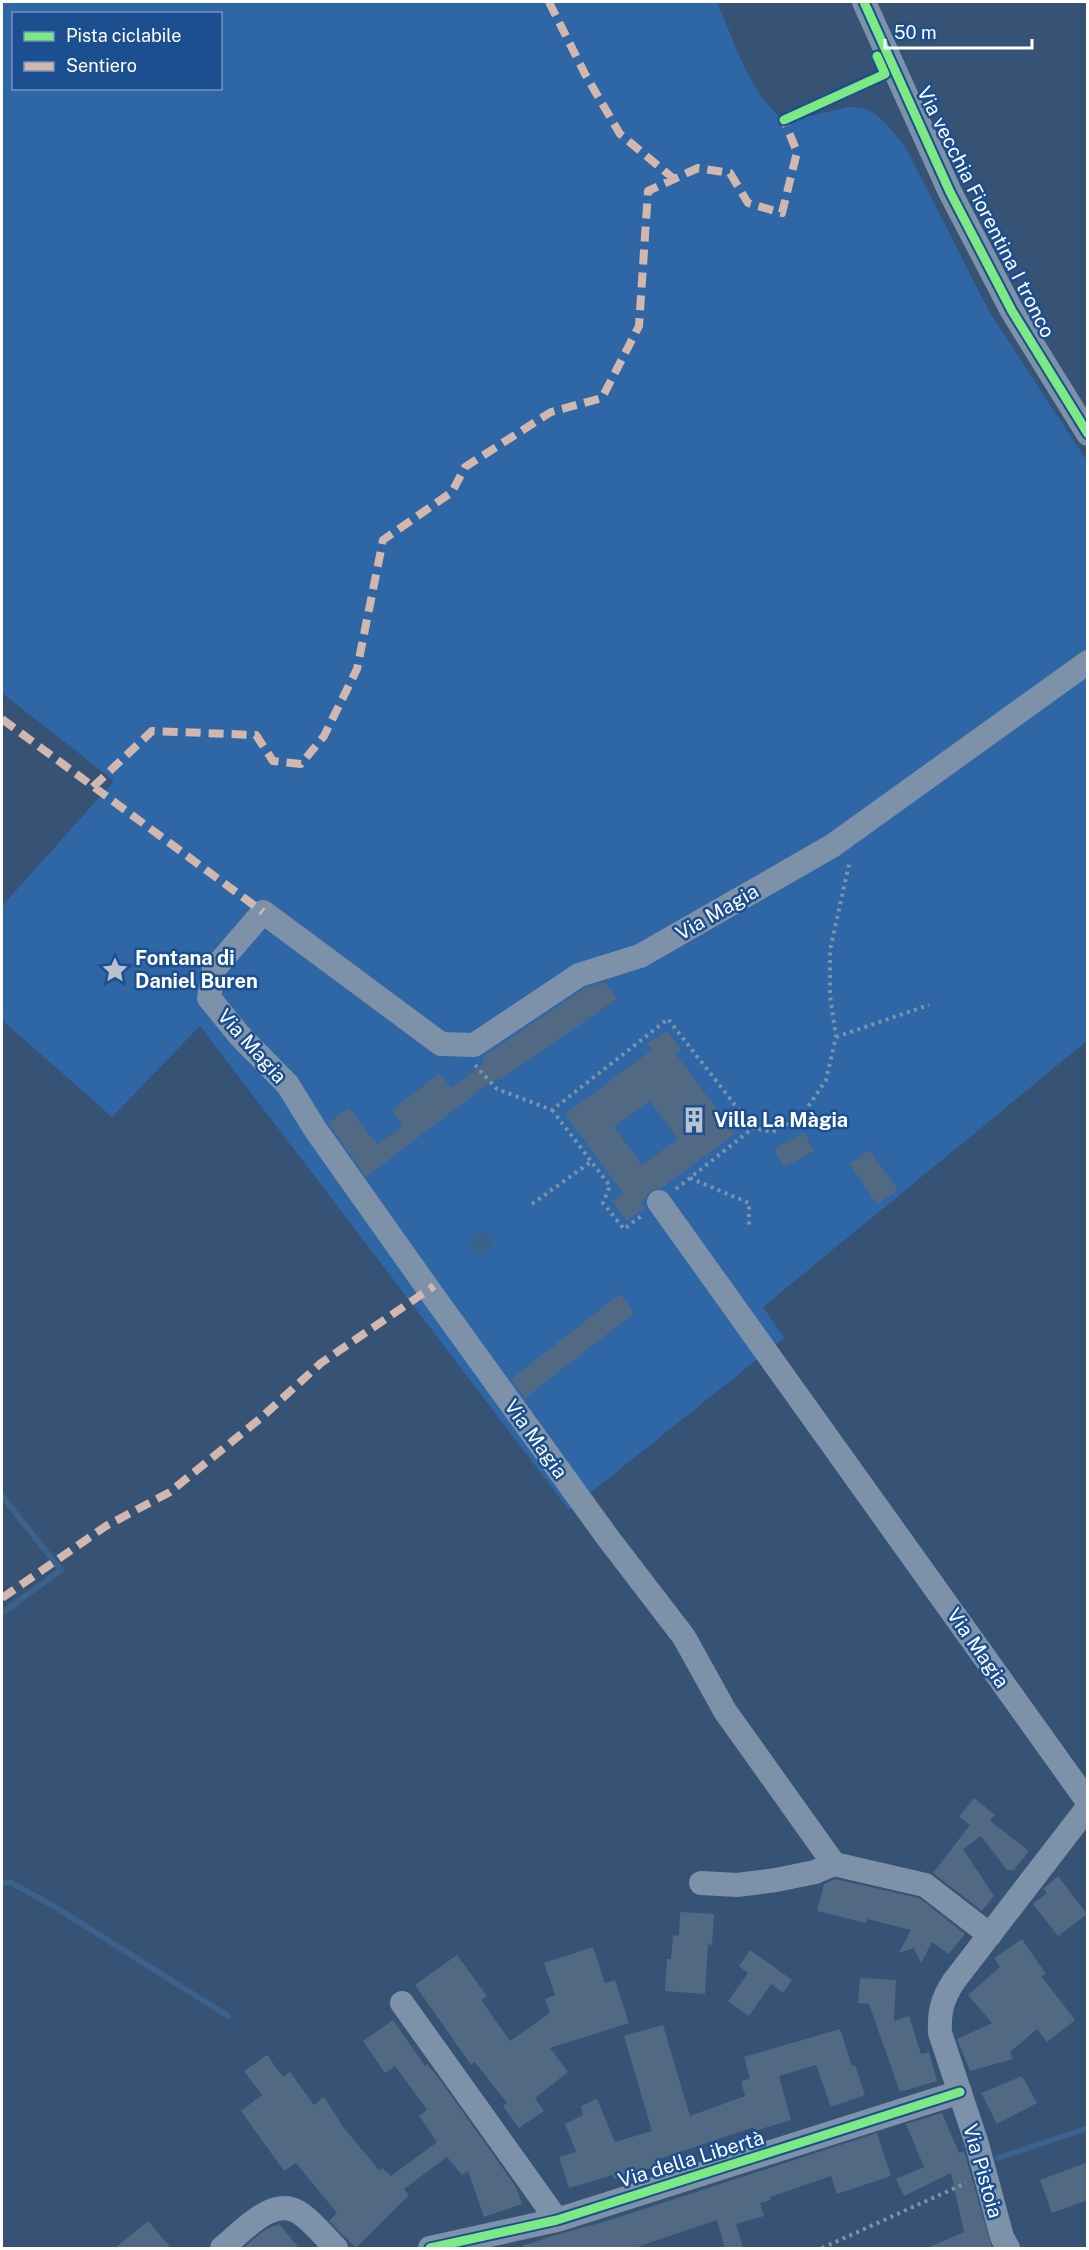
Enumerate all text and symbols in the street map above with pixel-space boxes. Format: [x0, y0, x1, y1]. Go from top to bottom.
legend [12, 12, 222, 90]
scale bar [885, 12, 1032, 50]
text: 50 m [894, 22, 937, 43]
text: Pista ciclabile [66, 25, 181, 46]
text: Sentiero [66, 55, 137, 76]
street label: Via vecchia Fiorentina I tronco [912, 82, 1060, 342]
street label: Via Magia [671, 879, 763, 945]
place label: Fontana di Daniel Buren [135, 946, 258, 993]
place icon: Fontana di Daniel Buren [100, 955, 130, 985]
street label: Via Magia [212, 1004, 292, 1088]
building icon: Villa La Màgia [679, 1105, 709, 1135]
place label: Villa La Màgia [714, 1108, 848, 1132]
street label: Via Magia [499, 1395, 573, 1483]
street label: Via Magia [942, 1604, 1014, 1692]
street label: Via Pistoia [958, 2121, 1008, 2221]
street label: Via della Libertà [615, 2125, 767, 2193]

